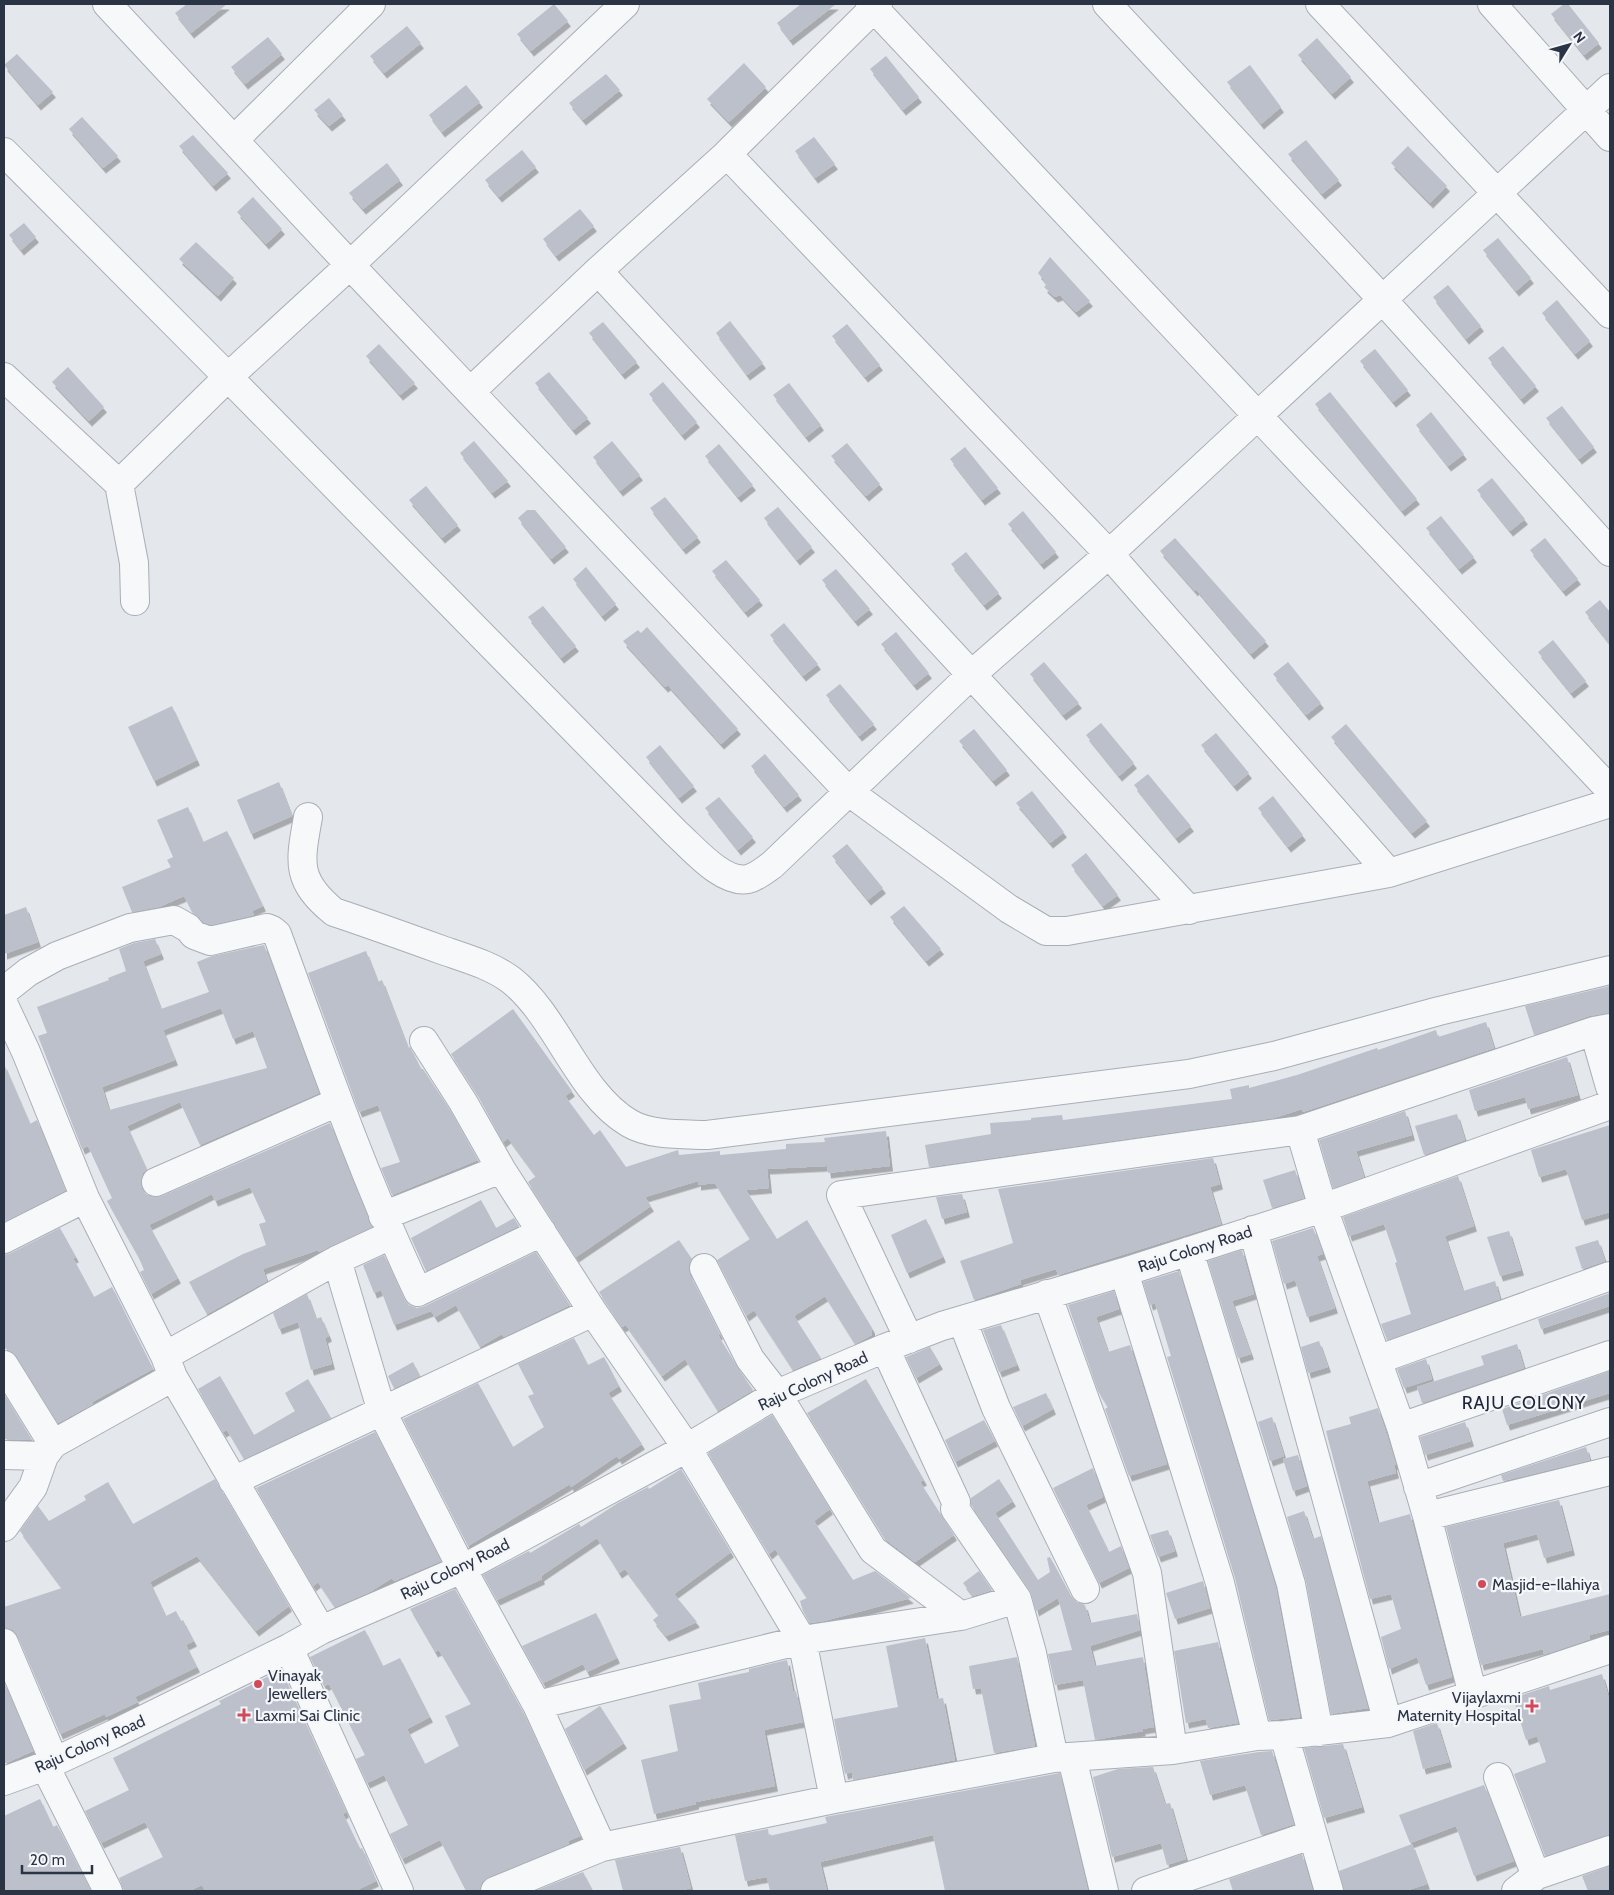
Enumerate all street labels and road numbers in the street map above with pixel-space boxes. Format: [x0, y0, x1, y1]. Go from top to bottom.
street label: Raju Colony Road [1136, 1222, 1254, 1276]
street label: Raju Colony Road [755, 1347, 871, 1415]
street label: Raju Colony Road [398, 1534, 512, 1604]
street label: Raju Colony Road [32, 1711, 148, 1777]

